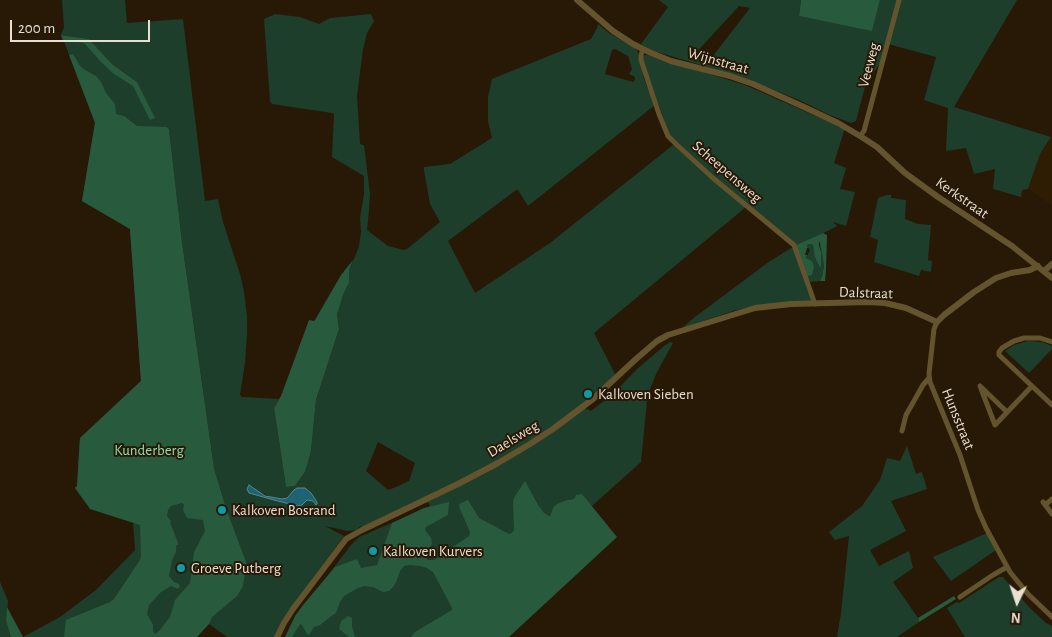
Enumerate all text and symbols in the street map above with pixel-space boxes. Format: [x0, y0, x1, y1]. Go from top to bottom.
scale bar [12, 10, 152, 42]
text: 200 m [18, 21, 55, 36]
street label: Veeweg [854, 41, 884, 89]
street label: Wijnstraat [686, 44, 750, 78]
street label: Scheepensweg [689, 137, 765, 207]
street label: Kerkstraat [932, 173, 992, 223]
street label: Dalstraat [839, 283, 893, 303]
place label: Kalkoven Sieben [598, 385, 694, 403]
street label: Hunsstraat [938, 386, 978, 452]
marker: Kalkoven Sieben [582, 388, 594, 400]
street label: Daelsweg [484, 417, 542, 461]
park label: Kunderberg [114, 441, 184, 459]
place label: Kalkoven Bosrand [232, 501, 336, 519]
marker: Kalkoven Bosrand [216, 504, 228, 516]
place label: Kalkoven Kurvers [383, 542, 483, 560]
marker: Kalkoven Kurvers [367, 545, 379, 557]
place label: Groeve Putberg [191, 559, 281, 577]
marker: Groeve Putberg [175, 562, 187, 574]
north arrow [992, 577, 1042, 627]
text: N [1011, 610, 1021, 624]

